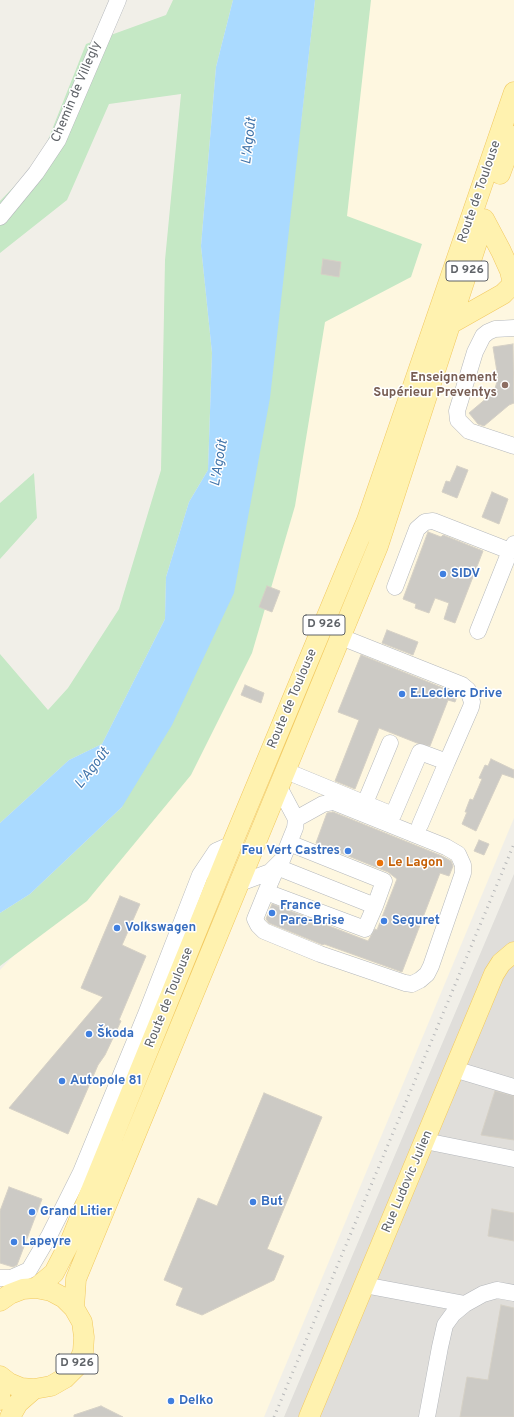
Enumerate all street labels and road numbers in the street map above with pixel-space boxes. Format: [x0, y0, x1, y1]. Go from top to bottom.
street label: Chemin de Villegly [49, 39, 105, 145]
street label: Route de Toulouse [455, 139, 505, 245]
road number: D 926 [446, 261, 488, 281]
road number: D 926 [303, 615, 345, 635]
street label: Route de Toulouse [265, 647, 321, 751]
street label: Route de Toulouse [143, 945, 197, 1051]
street label: Rue Ludovic Julien [379, 1128, 437, 1236]
road number: D 926 [56, 1354, 98, 1374]

